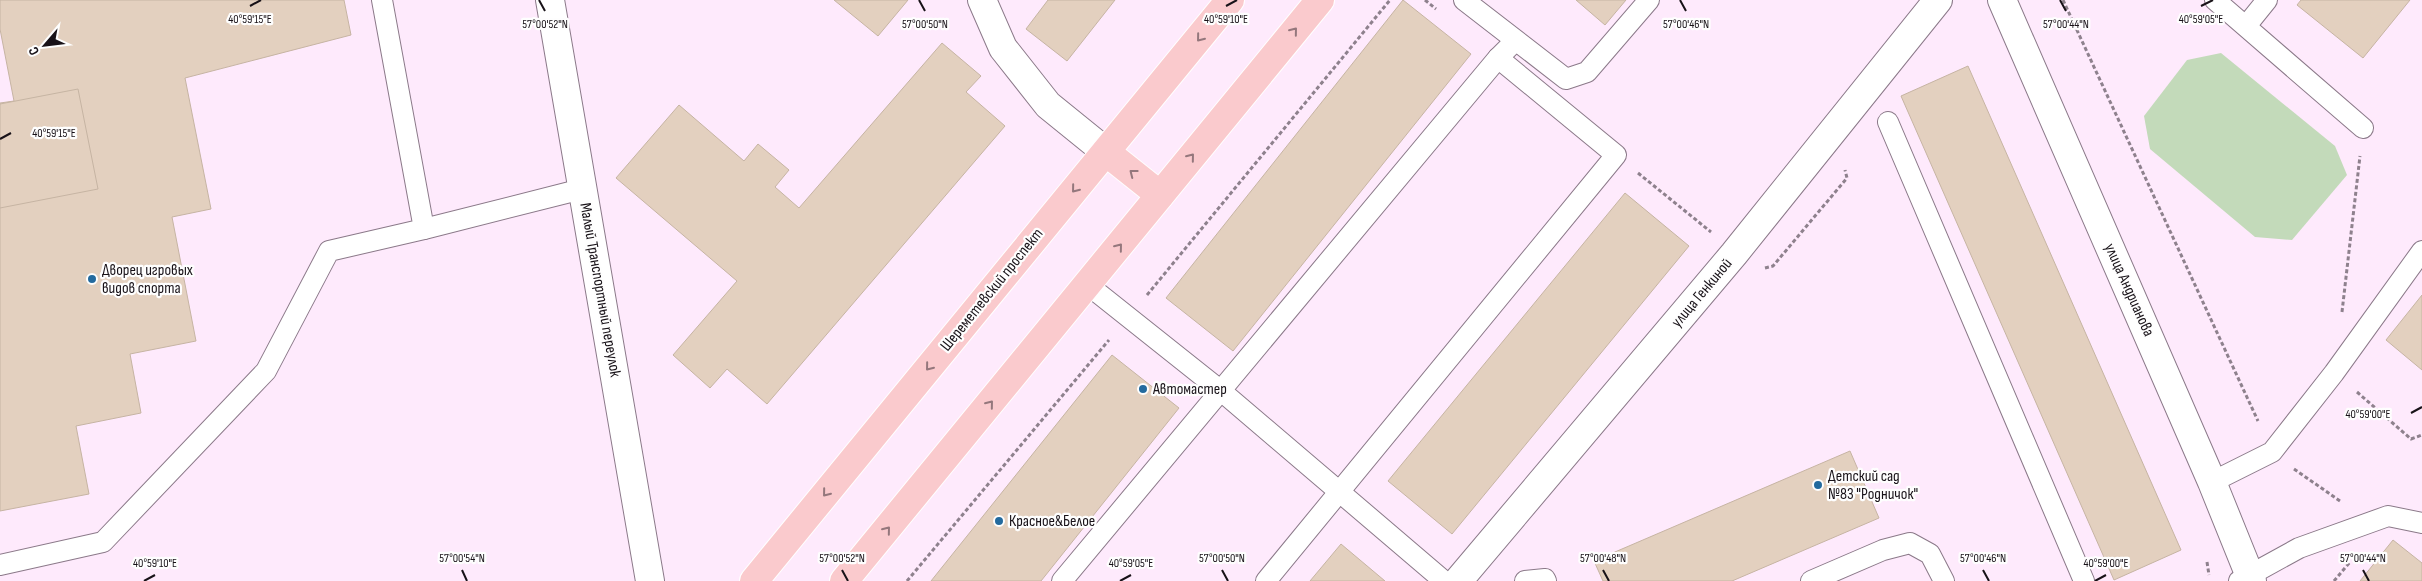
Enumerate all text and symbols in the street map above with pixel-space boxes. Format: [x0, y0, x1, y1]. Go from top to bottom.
text: 40°59'15"E [228, 12, 272, 27]
text: 40°59'10"E [1204, 12, 1248, 27]
text: 40°59'05"E [2179, 12, 2223, 27]
text: 57°00'52"N [522, 17, 568, 32]
text: 57°00'50"N [902, 17, 948, 32]
text: 57°00'46"N [1663, 17, 1709, 32]
text: 57°00'44"N [2043, 17, 2089, 32]
north arrow [20, 20, 70, 70]
one-way arrow [1289, 28, 1298, 37]
one-way arrow [1196, 32, 1205, 41]
text: С [25, 44, 43, 58]
text: 40°59'15"E [32, 126, 76, 141]
one-way arrow [1186, 154, 1194, 163]
one-way arrow [1130, 171, 1139, 179]
one-way arrow [1072, 184, 1081, 193]
street label: Малый Транспортный переулок [575, 201, 625, 380]
street label: Шереметевский проспект [937, 225, 1047, 355]
street label: улица Андрианова [2100, 241, 2158, 339]
one-way arrow [1113, 244, 1121, 253]
street label: улица Генкиной [1668, 255, 1736, 331]
place label: Дворец игровых видов спорта [102, 261, 193, 298]
marker: Дворец игровых видов спорта [86, 273, 98, 285]
one-way arrow [926, 362, 935, 371]
place label: Автомастер [1152, 380, 1227, 399]
marker: Автомастер [1137, 383, 1149, 395]
one-way arrow [984, 401, 993, 410]
text: 40°59'00"E [2345, 407, 2391, 422]
place label: Детский сад №83 "Родничок" [1828, 467, 1918, 504]
marker: Детский сад №83 "Родничок" [1812, 479, 1824, 491]
one-way arrow [824, 487, 832, 496]
place label: Красное&Белое [1009, 512, 1095, 531]
marker: Красное&Белое [993, 515, 1005, 527]
one-way arrow [881, 527, 889, 536]
text: 57°00'54"N [439, 551, 485, 566]
text: 57°00'52"N [819, 551, 865, 566]
text: 57°00'50"N [1199, 551, 1245, 566]
text: 57°00'48"N [1580, 551, 1626, 566]
text: 57°00'46"N [1960, 551, 2006, 566]
text: 57°00'44"N [2340, 551, 2386, 566]
text: 40°59'10"E [133, 556, 177, 571]
text: 40°59'05"E [1109, 556, 1153, 571]
text: 40°59'00"E [2083, 556, 2129, 571]

